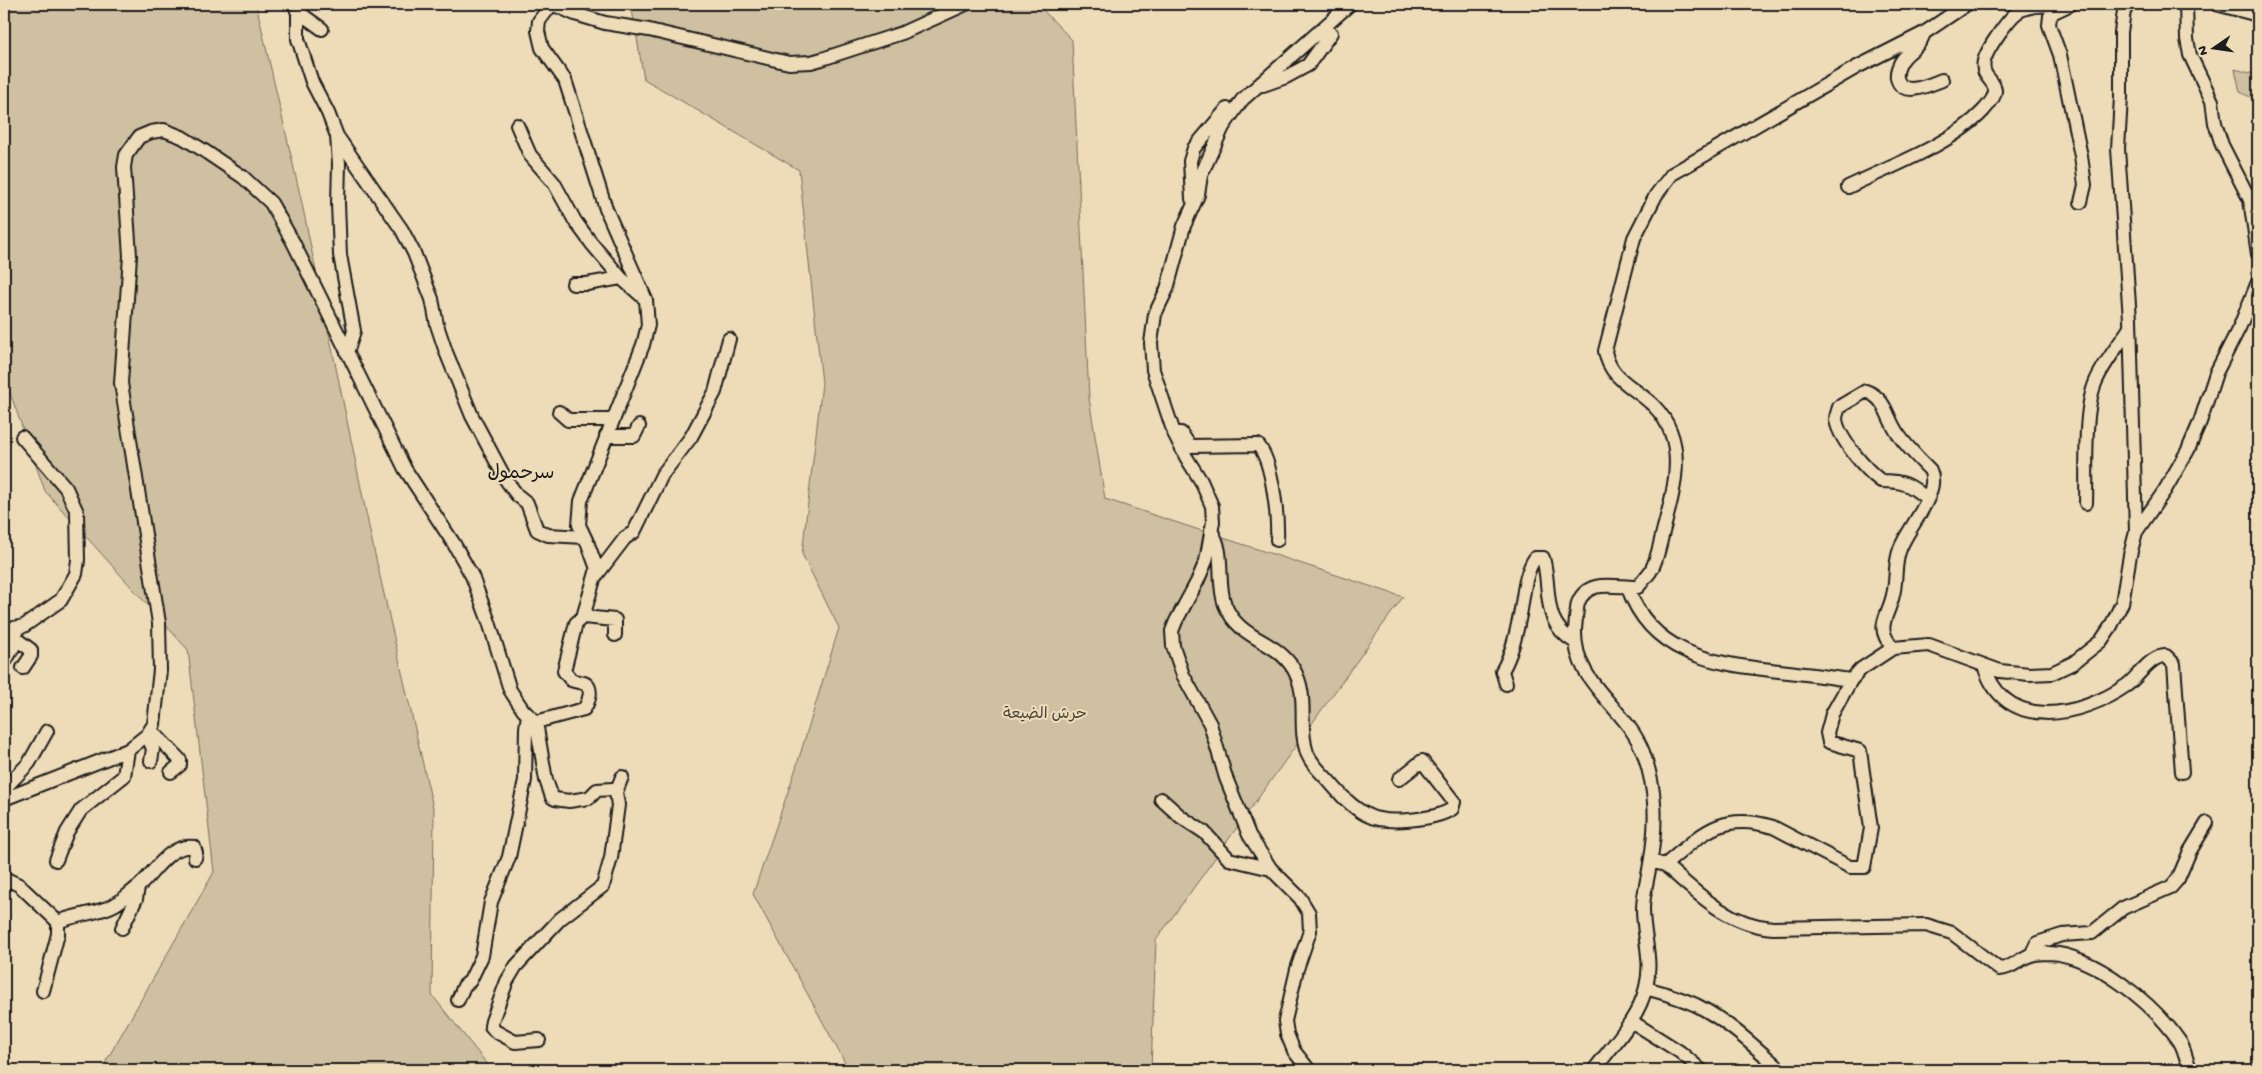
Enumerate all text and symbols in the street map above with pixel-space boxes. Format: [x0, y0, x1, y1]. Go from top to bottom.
north arrow [2190, 22, 2240, 72]
text: N [2194, 44, 2213, 57]
district label: سرحمول [487, 463, 555, 486]
park label: حرش الضيعة [1003, 705, 1087, 725]

